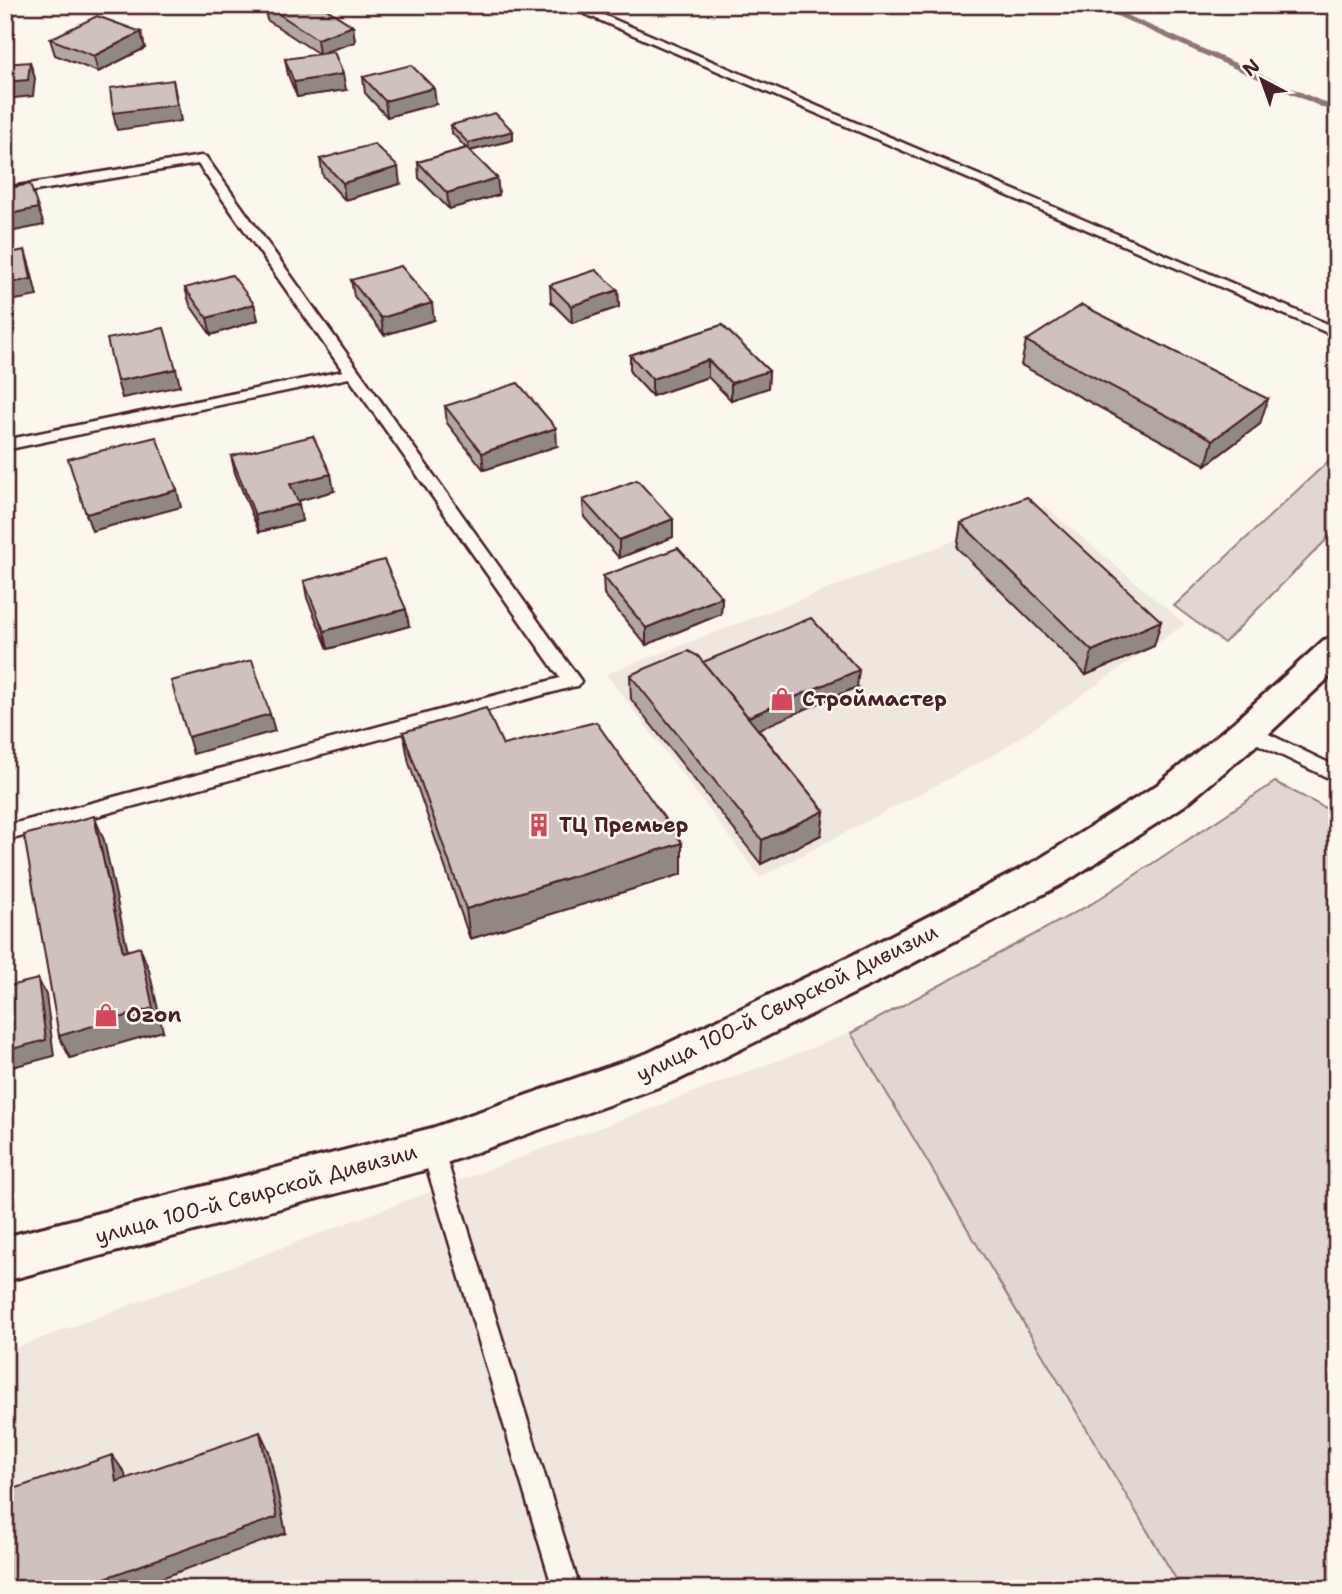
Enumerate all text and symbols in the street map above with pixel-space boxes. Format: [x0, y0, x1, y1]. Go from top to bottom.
north arrow [1226, 46, 1296, 116]
text: N [1237, 53, 1265, 82]
shop icon: Строймастер [768, 685, 796, 713]
place label: Строймастер [802, 685, 947, 713]
building icon: ТЦ Премьер [525, 811, 553, 839]
place label: ТЦ Премьер [559, 811, 688, 839]
street label: улица 100-й Свирской Дивизии [632, 917, 943, 1088]
shop icon: Ozon [92, 1001, 120, 1029]
place label: Ozon [126, 1001, 181, 1029]
street label: улица 100-й Свирской Дивизии [92, 1137, 420, 1251]

